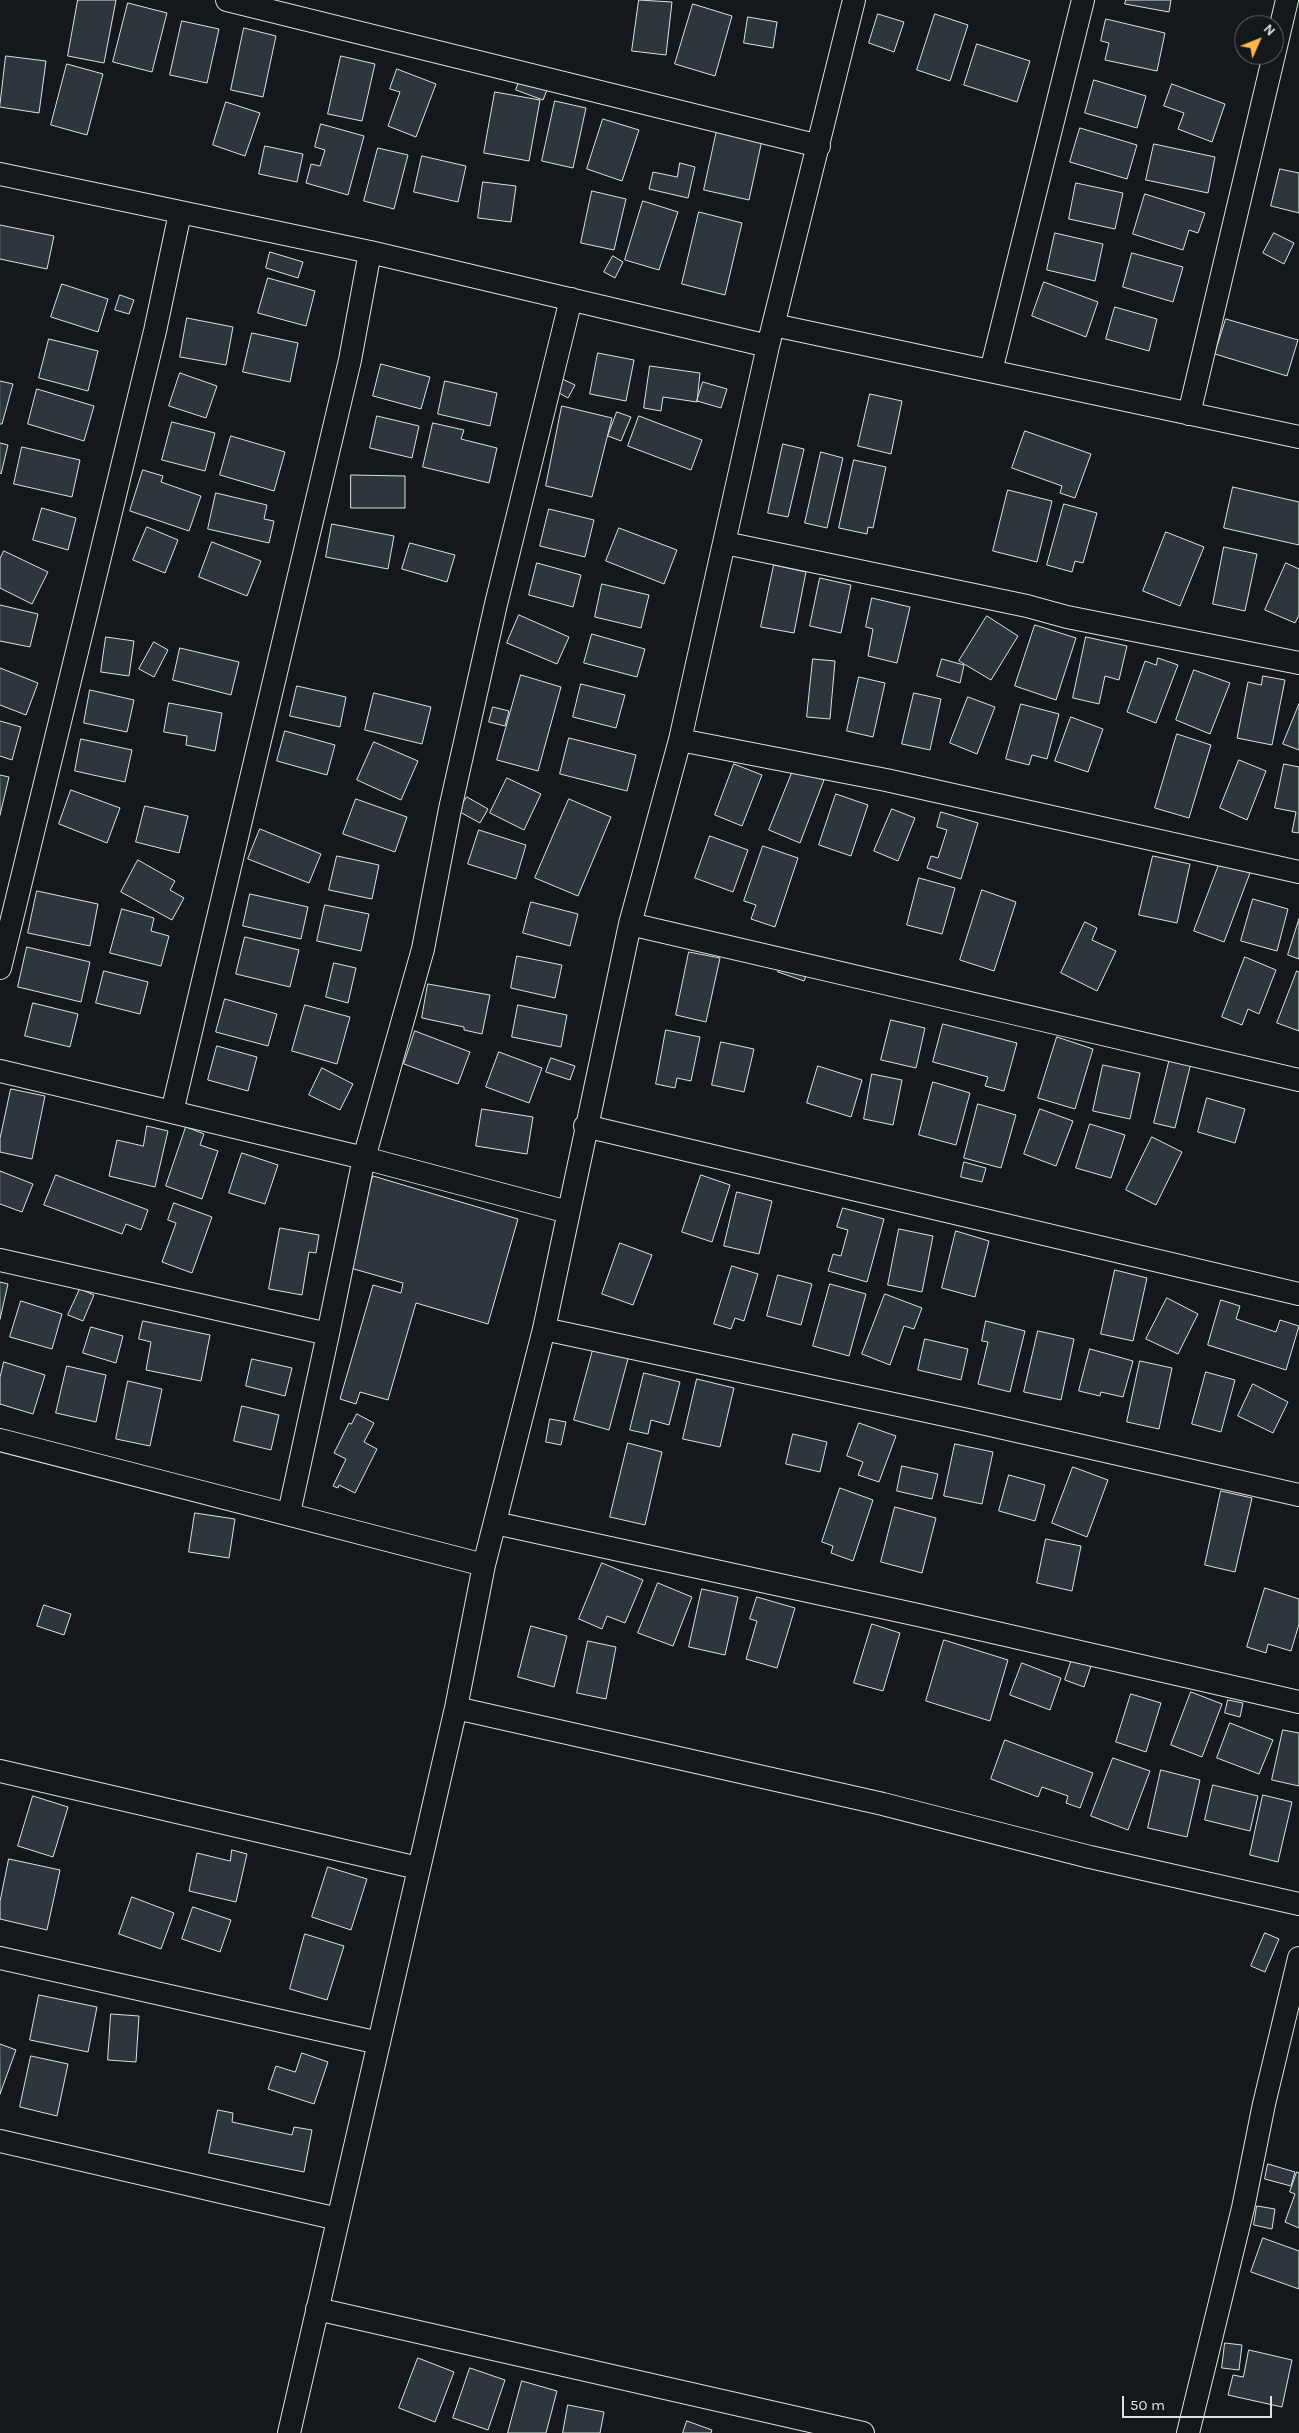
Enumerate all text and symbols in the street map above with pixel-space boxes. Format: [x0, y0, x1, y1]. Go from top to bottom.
north arrow [1234, 15, 1284, 65]
text: N [1260, 20, 1279, 39]
scale bar [1124, 2386, 1274, 2418]
text: 50 m [1130, 2396, 1165, 2414]

